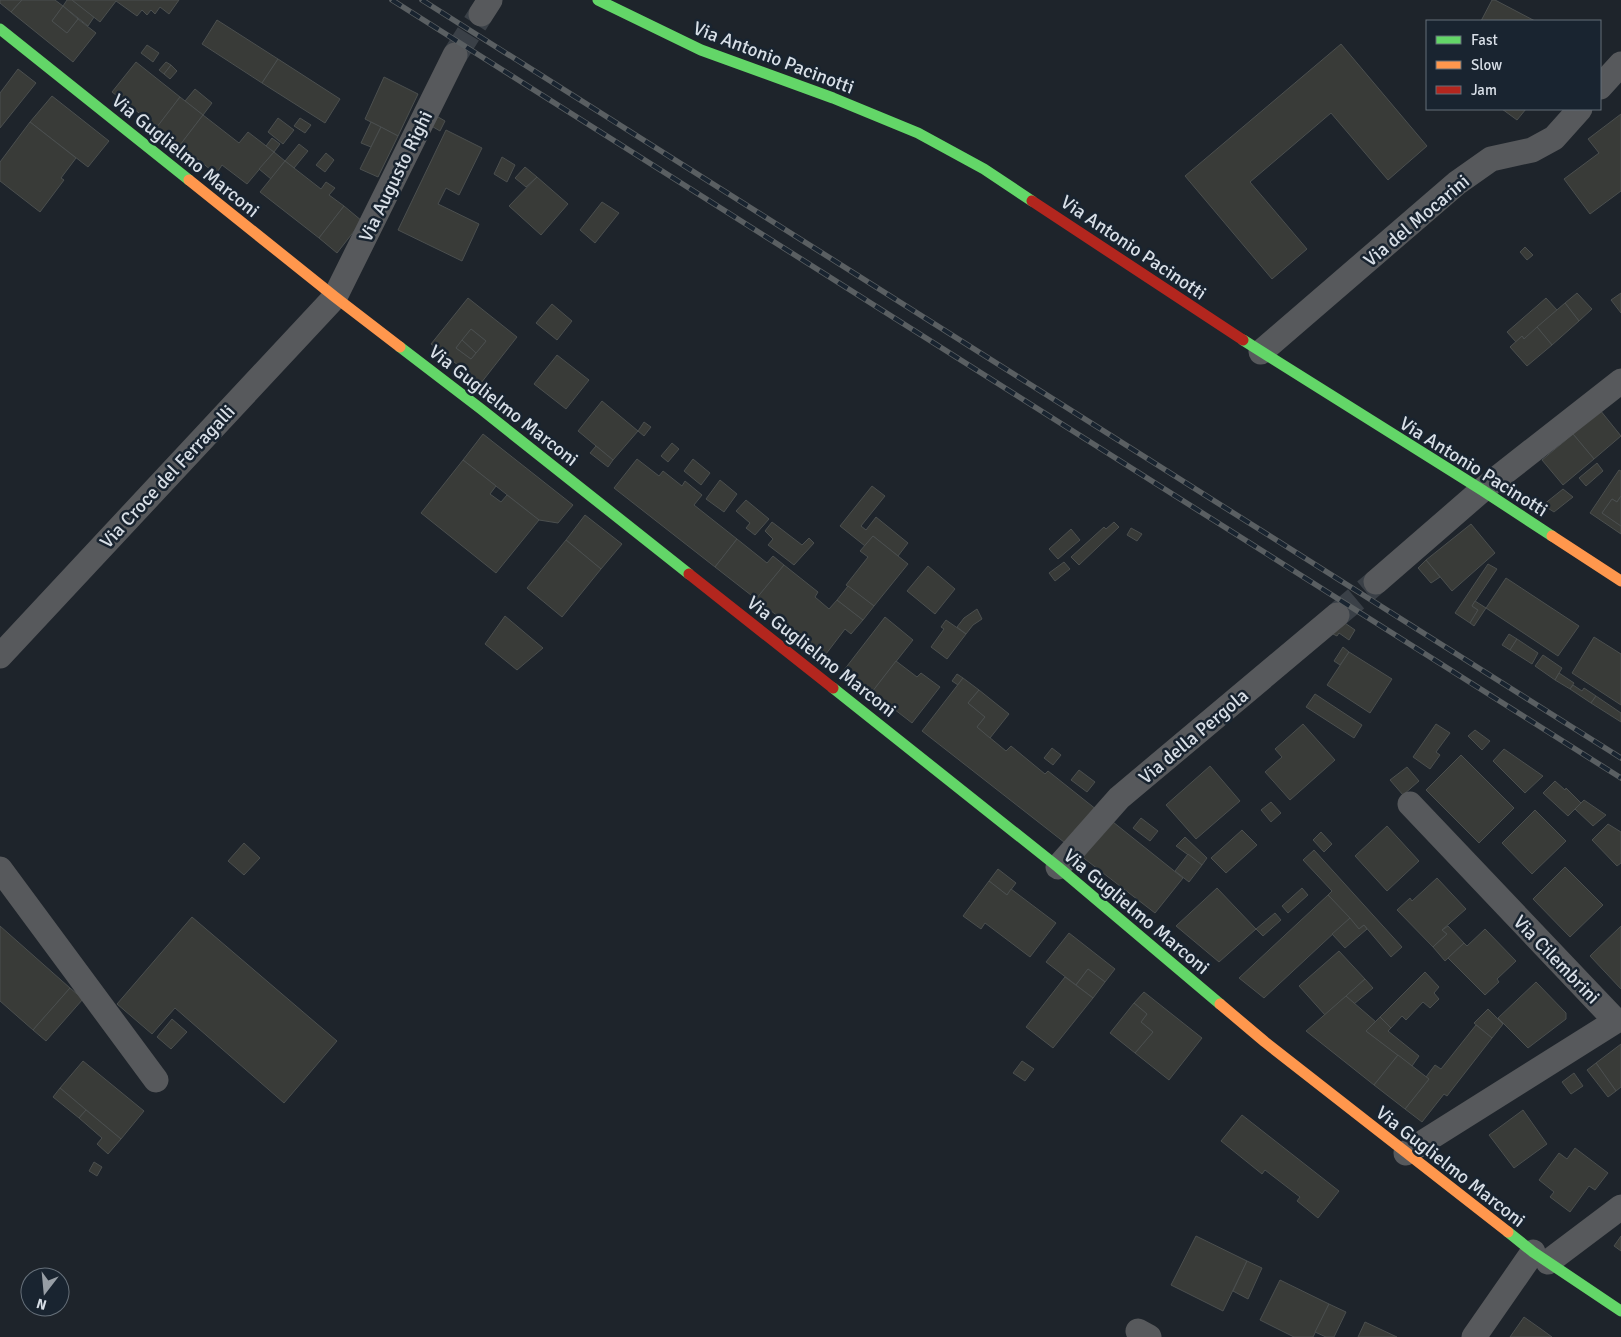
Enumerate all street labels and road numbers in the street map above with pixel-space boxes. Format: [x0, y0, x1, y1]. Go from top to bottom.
street label: Via Antonio Pacinotti [690, 16, 858, 100]
street label: Via Guglielmo Marconi [107, 89, 264, 223]
street label: Via Augusto Righi [354, 107, 438, 246]
street label: Via del Mocarini [1359, 169, 1475, 272]
street label: Via Antonio Pacinotti [1056, 190, 1211, 306]
street label: Via Guglielmo Marconi [424, 340, 583, 472]
street label: Via Croce del Ferragalli [95, 400, 241, 554]
street label: Via Antonio Pacinotti [1395, 411, 1552, 522]
street label: Via Guglielmo Marconi [742, 591, 901, 723]
street label: Via della Pergola [1134, 684, 1253, 790]
street label: Via Guglielmo Marconi [1058, 844, 1214, 980]
street label: Via Cilembrini [1508, 910, 1605, 1009]
street label: Via Guglielmo Marconi [1371, 1101, 1530, 1233]

